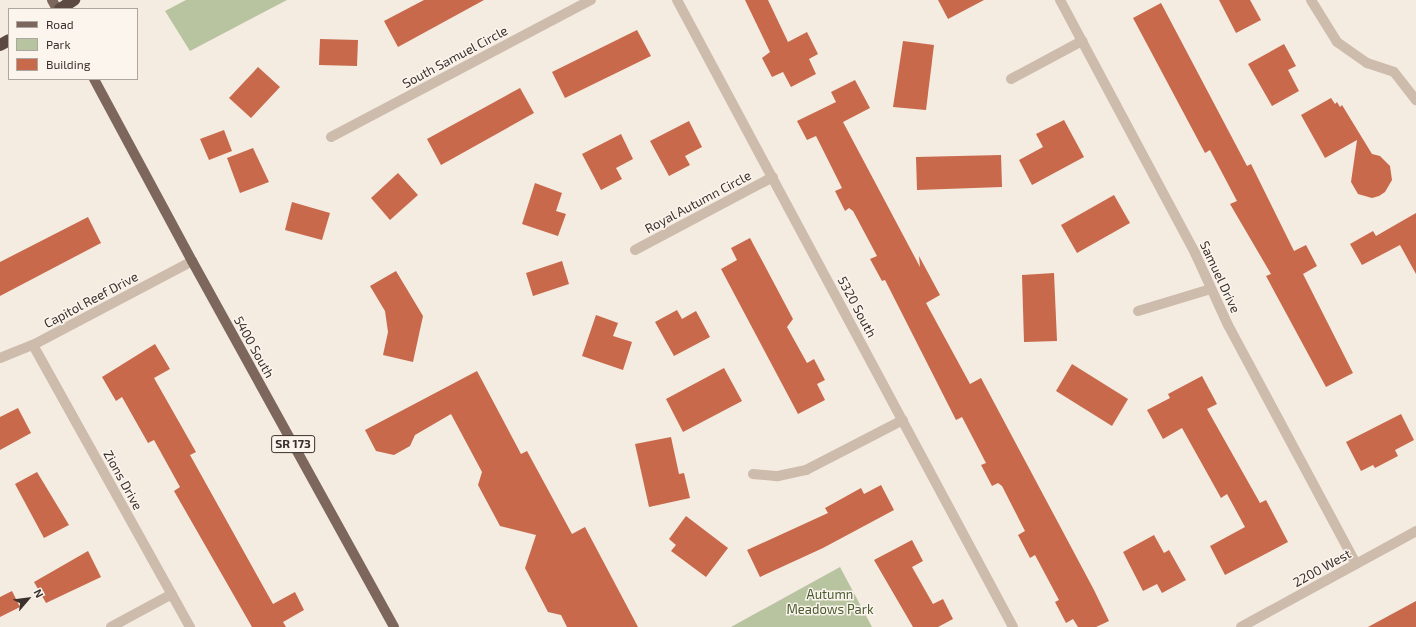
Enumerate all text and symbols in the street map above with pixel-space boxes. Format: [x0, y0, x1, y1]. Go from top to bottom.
legend [8, 8, 138, 80]
text: Road [46, 17, 74, 31]
street label: South Samuel Circle [400, 23, 510, 91]
text: Park [46, 37, 71, 51]
text: Building [46, 57, 90, 71]
street label: Royal Autumn Circle [642, 167, 754, 237]
street label: Samuel Drive [1196, 238, 1244, 316]
street label: Capitol Reef Drive [41, 268, 141, 332]
street label: 5320 South [834, 274, 880, 340]
street label: 5400 South [231, 313, 277, 381]
road number: SR 173 [271, 434, 315, 454]
street label: Zions Drive [100, 447, 146, 513]
street label: 2200 West [1290, 546, 1354, 590]
north arrow [8, 579, 48, 619]
text: N [31, 587, 47, 600]
park label: Autumn Meadows Park [786, 587, 874, 618]

